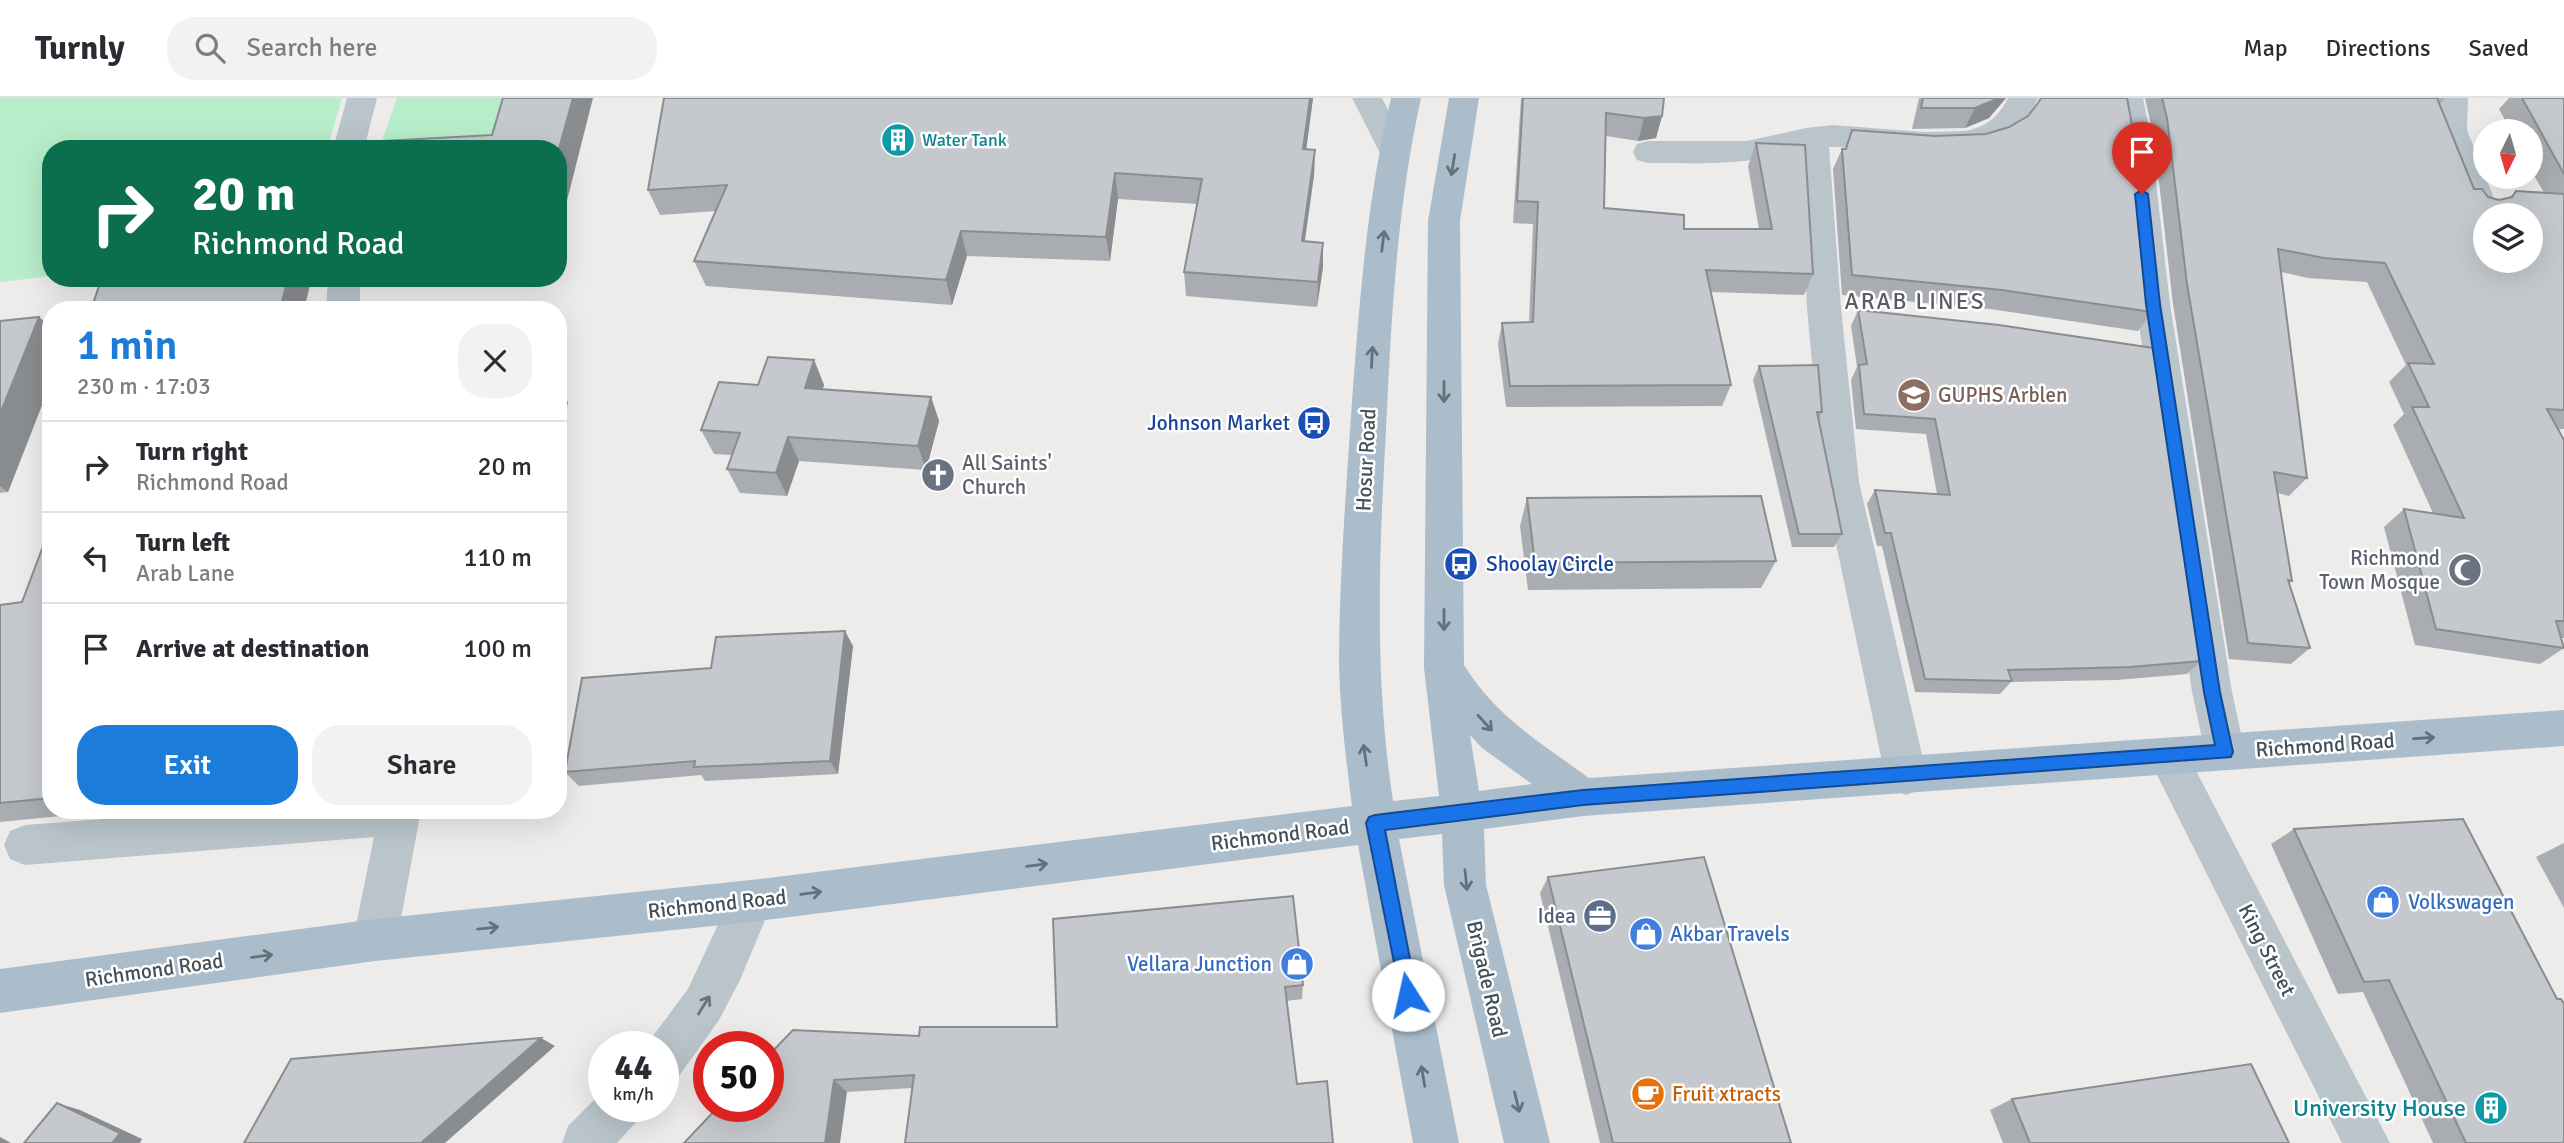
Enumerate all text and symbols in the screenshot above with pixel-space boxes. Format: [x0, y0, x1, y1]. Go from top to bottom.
search box [167, 17, 657, 80]
text: Turnly [35, 28, 125, 69]
icon: search [191, 29, 229, 67]
text: Search here [247, 32, 378, 64]
text: Map [2243, 33, 2288, 63]
text: Directions [2326, 33, 2431, 63]
text: Saved [2469, 33, 2529, 63]
north arrow [2473, 119, 2543, 189]
map controls [2473, 119, 2543, 273]
building icon: Water Tank [879, 121, 917, 159]
pin [2112, 122, 2172, 194]
place label: Water Tank [922, 129, 1007, 151]
icon: arrive [2123, 133, 2161, 171]
one-way arrow [1446, 153, 1459, 176]
text: 20 m [192, 164, 295, 224]
icon: right [77, 168, 168, 259]
button: layers [2473, 203, 2543, 273]
text: Richmond Road [192, 224, 405, 263]
one-way arrow [1376, 230, 1389, 252]
district label: ARAB LINES [1845, 287, 1985, 316]
text: 1 min [77, 320, 178, 371]
button: close [458, 324, 532, 398]
one-way arrow [1366, 346, 1379, 368]
text: 230 m · 17:03 [77, 372, 211, 401]
school or university icon: GUPHS Arblen [1895, 376, 1933, 414]
one-way arrow [1437, 380, 1451, 403]
place label: GUPHS Arblen [1938, 382, 2068, 408]
bus stop icon: Johnson Market [1295, 404, 1333, 442]
street label: Hosur Road [1350, 408, 1382, 512]
place label: Johnson Market [1147, 410, 1290, 436]
text: Turn right [136, 436, 248, 468]
icon: right [77, 448, 115, 486]
place label: All Saints' Church [962, 450, 1052, 500]
text: 20 m [477, 451, 532, 483]
church icon: All Saints' Church [919, 456, 957, 494]
text: Richmond Road [136, 468, 289, 497]
text: Turn left [136, 527, 230, 559]
icon: left [77, 539, 115, 577]
text: 110 m [463, 542, 532, 574]
bus stop icon: Shoolay Circle [1442, 545, 1480, 583]
place label: Richmond Town Mosque [2319, 545, 2440, 595]
place label: Shoolay Circle [1486, 551, 1614, 577]
mosque icon: Richmond Town Mosque [2446, 551, 2484, 589]
text: Arab Lane [136, 559, 235, 588]
one-way arrow [1437, 608, 1451, 631]
icon: arrive [77, 630, 115, 668]
text: Arrive at destination [136, 633, 369, 665]
text: 100 m [463, 633, 532, 665]
one-way arrow [1476, 714, 1493, 731]
button: Exit [77, 725, 298, 805]
button: Share [312, 725, 532, 805]
street label: Richmond Road [2255, 727, 2395, 763]
one-way arrow [2412, 731, 2435, 744]
one-way arrow [1358, 744, 1371, 767]
street label: Richmond Road [1209, 814, 1351, 856]
one-way arrow [1025, 859, 1048, 872]
one-way arrow [1459, 868, 1472, 891]
shop icon: Volkswagen [2364, 883, 2402, 921]
street label: Richmond Road [646, 884, 788, 924]
one-way arrow [799, 887, 822, 900]
place label: Volkswagen [2408, 889, 2514, 915]
office icon: Idea [1581, 897, 1619, 935]
street label: King Street [2233, 900, 2301, 1000]
place label: Idea [1538, 903, 1576, 929]
shop icon: Akbar Travels [1627, 915, 1665, 953]
street label: Brigade Road [1461, 918, 1513, 1040]
place label: Akbar Travels [1670, 921, 1790, 947]
one-way arrow [476, 922, 499, 935]
shop icon: Vellara Junction [1278, 945, 1316, 983]
street label: Richmond Road [83, 947, 225, 993]
one-way arrow [250, 949, 273, 962]
place label: Vellara Junction [1127, 951, 1272, 977]
position arrow [1371, 958, 1445, 1032]
one-way arrow [697, 996, 711, 1016]
speed limit sign: 50 [693, 1031, 784, 1122]
text: 44 [615, 1046, 652, 1089]
one-way arrow [1416, 1065, 1429, 1088]
cafe icon: Fruit xtracts [1629, 1075, 1667, 1113]
place label: Fruit xtracts [1672, 1081, 1781, 1107]
text: km/h [613, 1083, 654, 1105]
building icon: University House [2472, 1089, 2510, 1127]
one-way arrow [1511, 1090, 1524, 1112]
place label: University House [2293, 1093, 2466, 1123]

